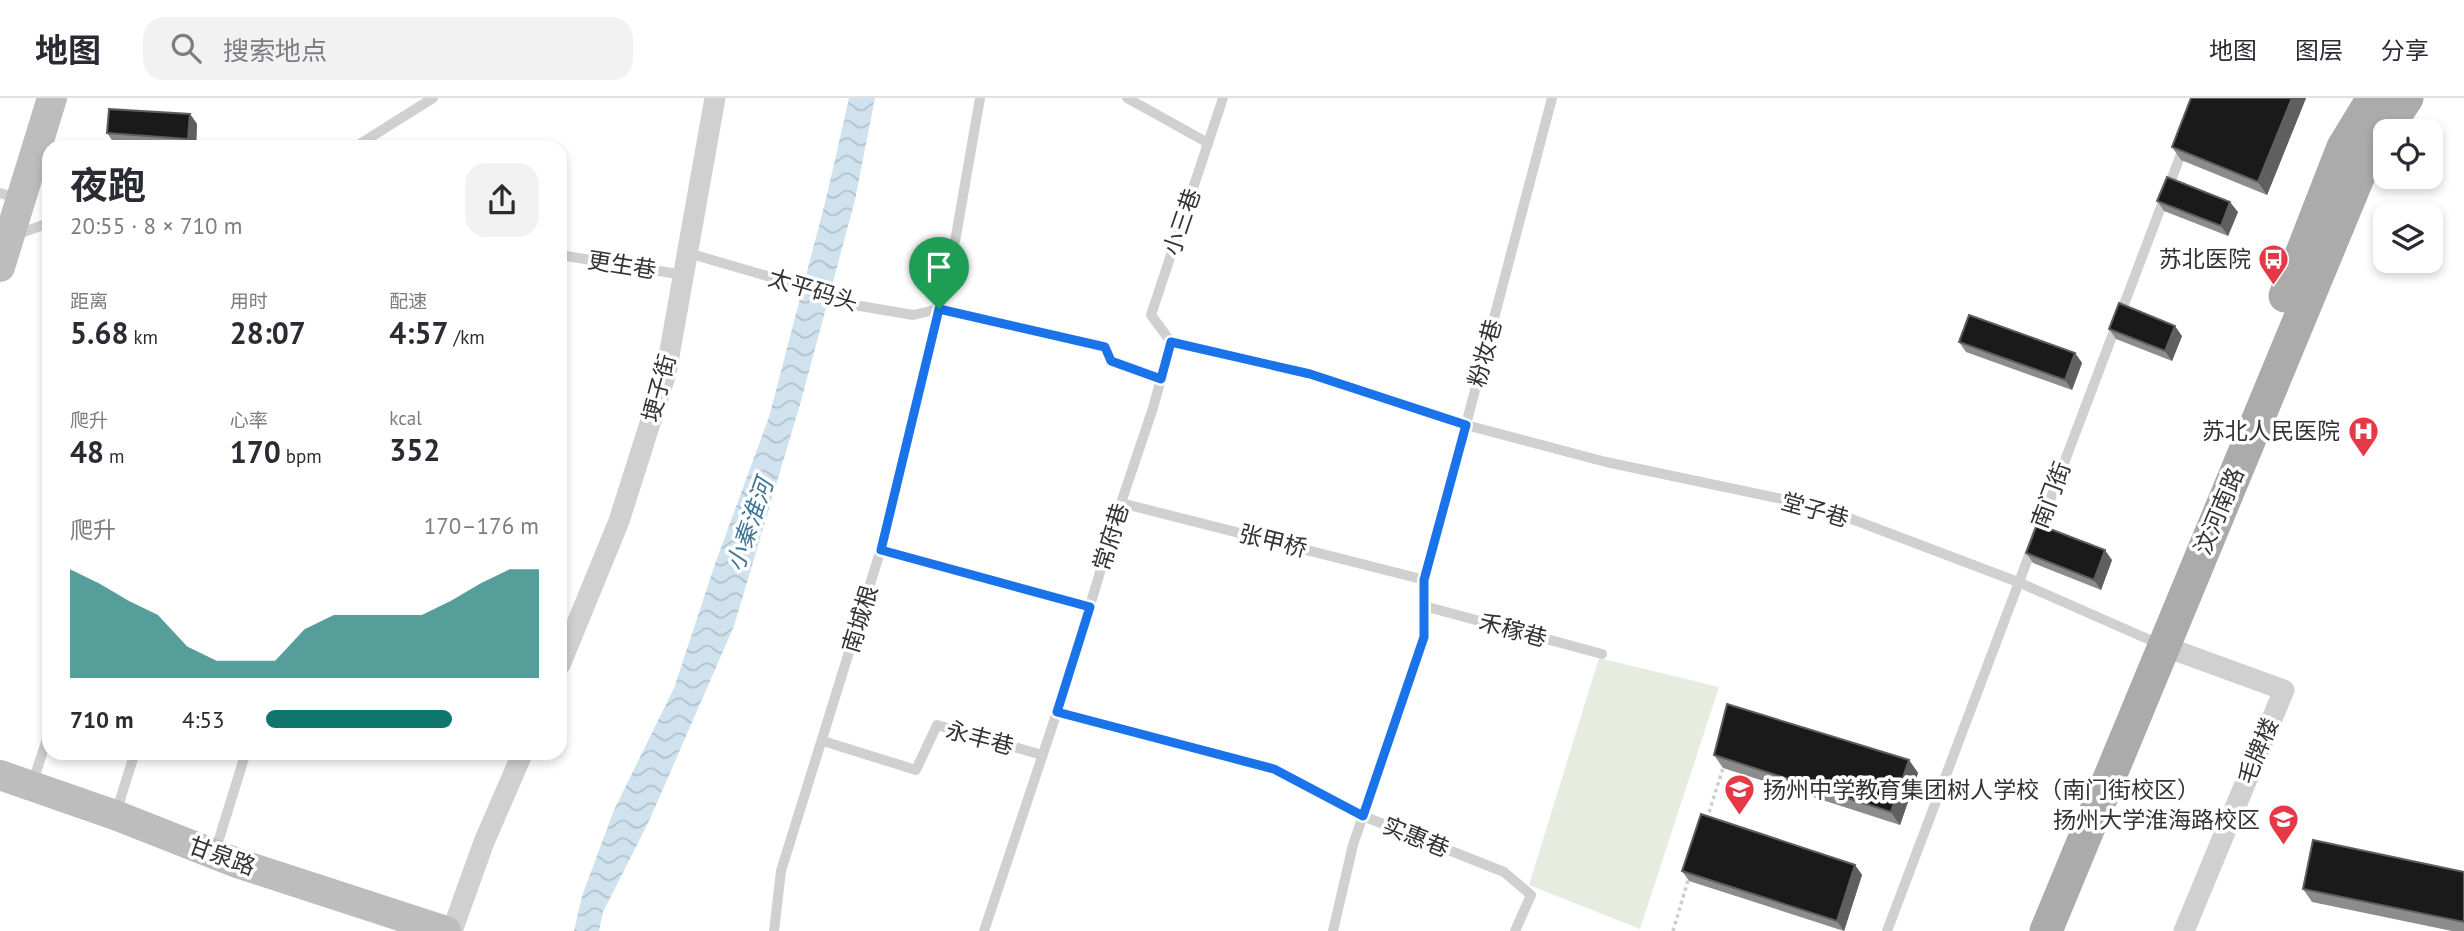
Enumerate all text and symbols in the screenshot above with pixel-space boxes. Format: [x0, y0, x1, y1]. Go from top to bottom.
search box [143, 17, 633, 80]
text: 地图 [35, 28, 101, 71]
icon: search [167, 29, 205, 67]
text: 搜索地点 [223, 34, 327, 67]
text: 地图 [2209, 35, 2257, 66]
text: 图层 [2295, 35, 2343, 66]
text: 分享 [2381, 35, 2429, 66]
map controls [2373, 119, 2443, 273]
button: locate [2373, 119, 2443, 189]
text: 夜跑 [70, 160, 146, 209]
button: share [465, 163, 539, 237]
street label: 小三巷 [1157, 184, 1206, 259]
button: layers [2373, 203, 2443, 273]
text: 20:55 · 8 × 710 m [70, 211, 242, 240]
pin [909, 237, 969, 309]
bus stop icon: 苏北医院 [2257, 242, 2291, 286]
place label: 苏北医院 [2159, 244, 2251, 273]
street label: 更生巷 [586, 245, 658, 284]
icon: arrive [920, 248, 958, 286]
street label: 太平码头 [765, 262, 861, 317]
text: 距离 [70, 289, 108, 313]
text: 用时 [230, 289, 268, 313]
text: 配速 [389, 289, 427, 313]
text: 5.68 [70, 313, 128, 352]
text: 28:07 [230, 313, 306, 352]
text: 4:57 [389, 313, 448, 352]
street label: 粉妆巷 [1462, 316, 1507, 390]
text: km [128, 325, 158, 349]
text: /km [448, 325, 485, 349]
street label: 埂子街 [636, 351, 681, 425]
text: kcal [389, 406, 422, 430]
text: 爬升 [70, 408, 108, 432]
text: 心率 [230, 408, 268, 432]
hospital icon: 苏北人民医院 [2346, 414, 2380, 458]
place label: 苏北人民医院 [2202, 416, 2340, 445]
text: 352 [389, 430, 440, 469]
text: 48 [70, 432, 104, 471]
text: 170 [230, 432, 281, 471]
text: m [104, 444, 125, 468]
text: bpm [281, 444, 322, 468]
street label: 南门街 [2025, 457, 2076, 532]
street label: 汶河南路 [2187, 463, 2250, 559]
water label: 小秦淮河 [719, 471, 781, 575]
street label: 堂子巷 [1778, 486, 1852, 533]
street label: 常府巷 [1087, 500, 1134, 574]
text: 170–176 m [424, 511, 539, 540]
text: 爬升 [70, 515, 116, 544]
street label: 张甲桥 [1236, 518, 1310, 563]
street label: 南城根 [836, 582, 883, 656]
street label: 禾稼巷 [1476, 607, 1550, 652]
text: 710 m [70, 705, 133, 734]
text: 4:53 [182, 705, 225, 734]
street label: 毛牌楼 [2231, 713, 2284, 788]
street label: 永丰巷 [943, 715, 1017, 760]
school or university icon: 扬州中学教育集团树人学校（南门街校区） [1723, 773, 1757, 817]
place label: 扬州中学教育集团树人学校（南门街校区） [1763, 775, 2200, 804]
school or university icon: 扬州大学淮海路校区 [2266, 803, 2300, 847]
place label: 扬州大学淮海路校区 [2053, 805, 2260, 834]
street label: 实惠巷 [1379, 810, 1454, 863]
street label: 甘泉路 [185, 830, 260, 881]

